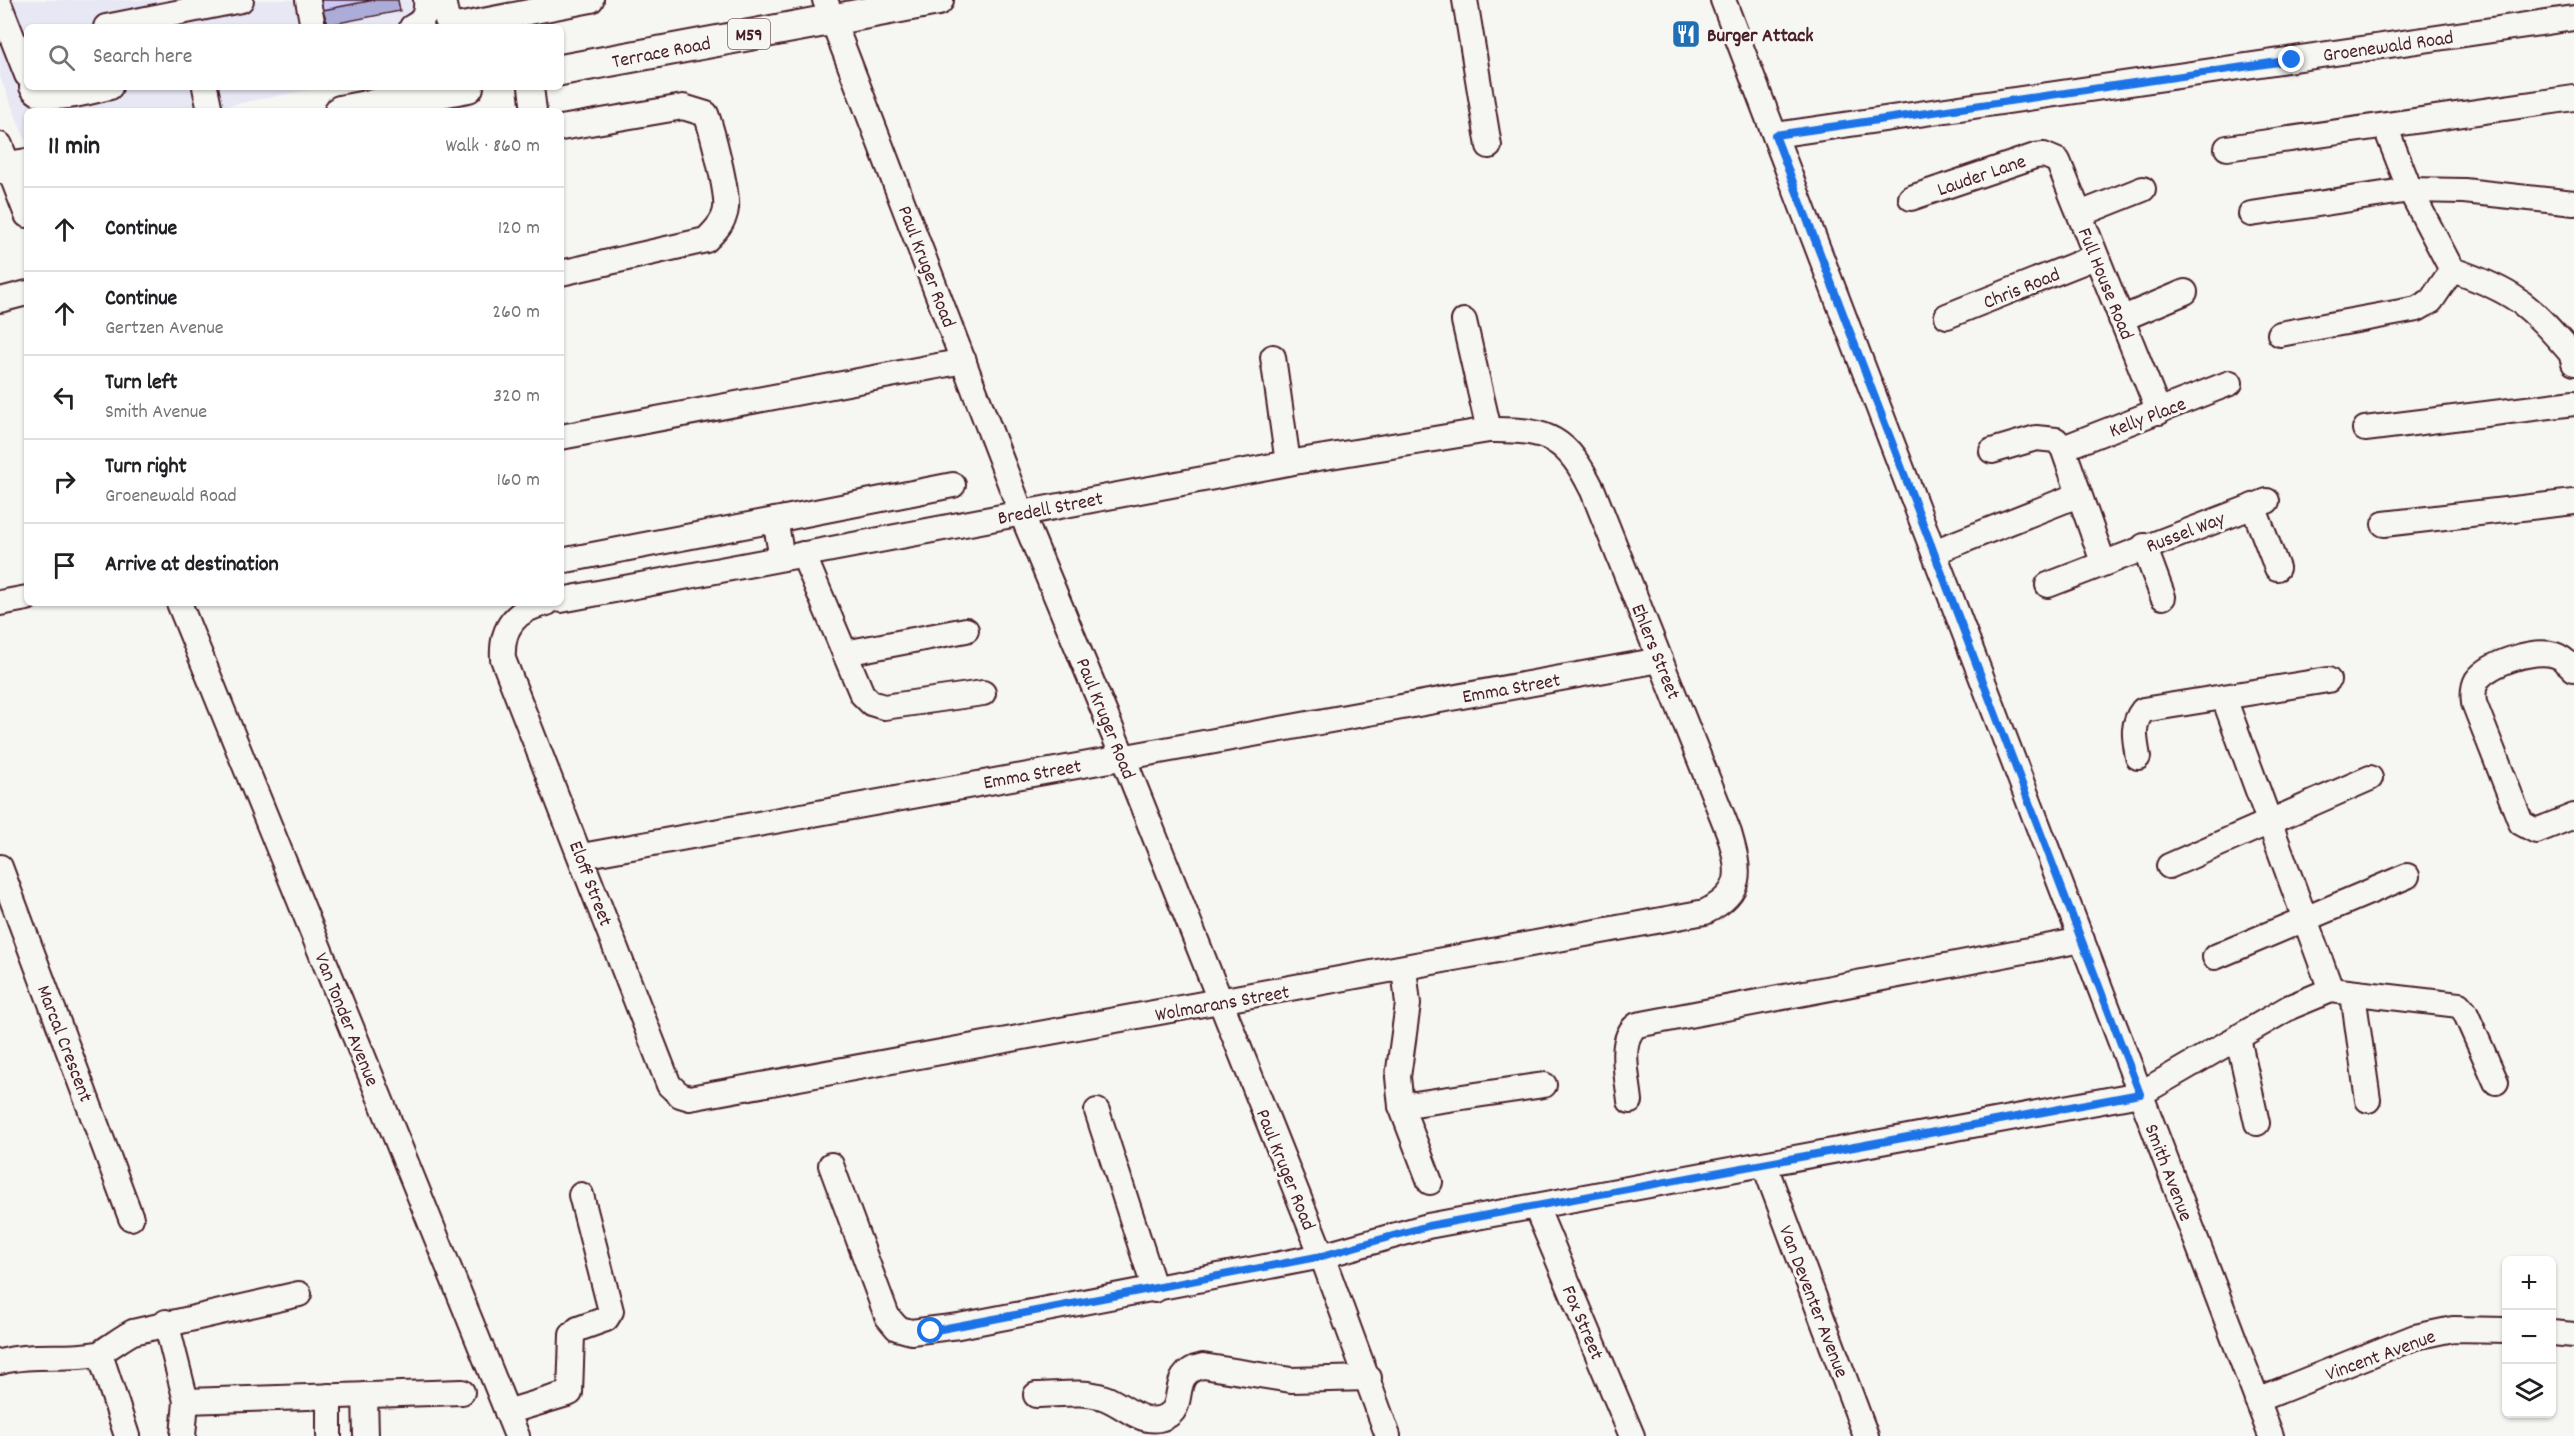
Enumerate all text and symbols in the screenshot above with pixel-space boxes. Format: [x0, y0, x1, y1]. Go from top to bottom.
restaurant icon: Burger Attack [1670, 18, 1702, 50]
road number: M59 [728, 19, 770, 49]
place label: Burger Attack [1707, 23, 1813, 51]
search box [24, 24, 564, 90]
street label: Groenewald Road [2321, 25, 2456, 71]
street label: Terrace Road [610, 31, 713, 77]
icon: search [45, 41, 78, 74]
text: Search here [93, 42, 192, 73]
route end [2278, 46, 2304, 72]
text: 11 min [48, 129, 100, 166]
text: Walk · 860 m [445, 133, 540, 161]
street label: Lauder Lane [1934, 149, 2030, 205]
street label: Paul Kruger Road [889, 202, 961, 332]
icon: ahead [48, 213, 81, 246]
text: Continue [105, 214, 177, 245]
text: 120 m [498, 215, 540, 243]
street label: Full House Road [2069, 224, 2139, 344]
street label: Chris Road [1980, 262, 2065, 318]
text: Continue [105, 284, 177, 315]
icon: ahead [48, 297, 81, 330]
text: 260 m [492, 299, 540, 327]
text: Gertzen Avenue [105, 315, 224, 343]
text: Turn left [105, 368, 177, 399]
icon: left [48, 381, 81, 414]
text: 320 m [493, 383, 540, 411]
street label: Kelly Place [2106, 391, 2191, 446]
text: Smith Avenue [105, 399, 207, 427]
text: Turn right [105, 452, 187, 483]
icon: right [48, 465, 81, 498]
text: 160 m [497, 467, 540, 495]
text: Groenewald Road [105, 483, 237, 511]
street label: Bredell Street [996, 486, 1106, 534]
street label: Russel Way [2143, 506, 2230, 562]
icon: arrive [48, 549, 81, 582]
text: Arrive at destination [105, 550, 279, 581]
street label: Ehlers Street [1622, 600, 1686, 704]
street label: Paul Kruger Road [1067, 654, 1141, 784]
street label: Emma Street [1460, 668, 1563, 712]
street label: Emma Street [981, 754, 1084, 798]
street label: Eloff Street [560, 837, 618, 931]
street label: Van Tonder Avenue [306, 949, 385, 1091]
street label: Wolmarans Street [1153, 979, 1292, 1031]
street label: Marcal Crescent [28, 982, 98, 1107]
street label: Paul Kruger Road [1247, 1105, 1321, 1235]
street label: Smith Avenue [2136, 1120, 2199, 1226]
street label: Van Deventer Avenue [1770, 1222, 1854, 1383]
map controls [2502, 1256, 2556, 1418]
button: + [2502, 1256, 2556, 1310]
street label: Fox Street [1553, 1282, 1609, 1365]
button: − [2502, 1310, 2556, 1364]
route start [917, 1317, 943, 1343]
street label: Vincent Avenue [2322, 1324, 2440, 1390]
button: layers [2502, 1364, 2556, 1418]

